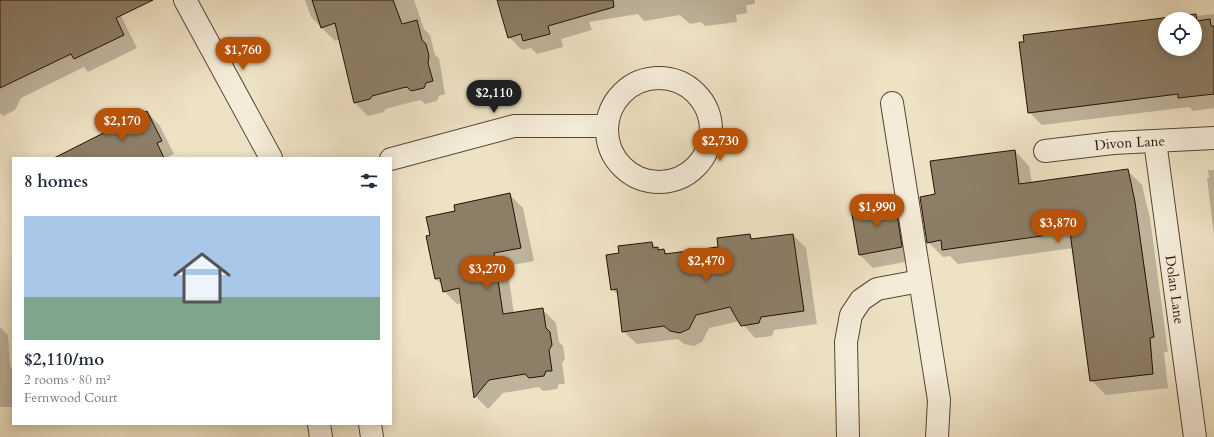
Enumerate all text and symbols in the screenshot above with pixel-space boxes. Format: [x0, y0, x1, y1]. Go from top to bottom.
map controls [1158, 12, 1202, 56]
button: locate [1158, 12, 1202, 56]
pin: $1,760 [210, 37, 276, 71]
text: $1,760 [224, 41, 262, 59]
pin: $2,110 [461, 80, 527, 114]
text: $2,110 [475, 84, 513, 102]
pin: $2,170 [89, 108, 155, 142]
text: $2,170 [103, 112, 141, 130]
pin: $2,730 [687, 128, 753, 162]
street label: Divon Lane [1093, 131, 1165, 155]
text: $2,730 [701, 132, 739, 150]
text: 8 homes [24, 170, 88, 193]
icon: filters [358, 170, 380, 192]
pin: $1,990 [844, 194, 910, 228]
text: $1,990 [858, 198, 896, 216]
pin: $3,870 [1025, 210, 1091, 244]
text: $3,870 [1039, 214, 1077, 232]
icon: home [166, 242, 238, 314]
pin: $2,470 [673, 248, 739, 282]
text: $2,470 [687, 252, 725, 270]
street label: Dolan Lane [1161, 254, 1189, 325]
pin: $3,270 [454, 256, 520, 290]
text: $3,270 [468, 260, 506, 278]
text: $2,110/mo [24, 348, 104, 371]
text: 2 rooms · 80 m² [24, 371, 111, 389]
text: Fernwood Court [24, 389, 117, 407]

